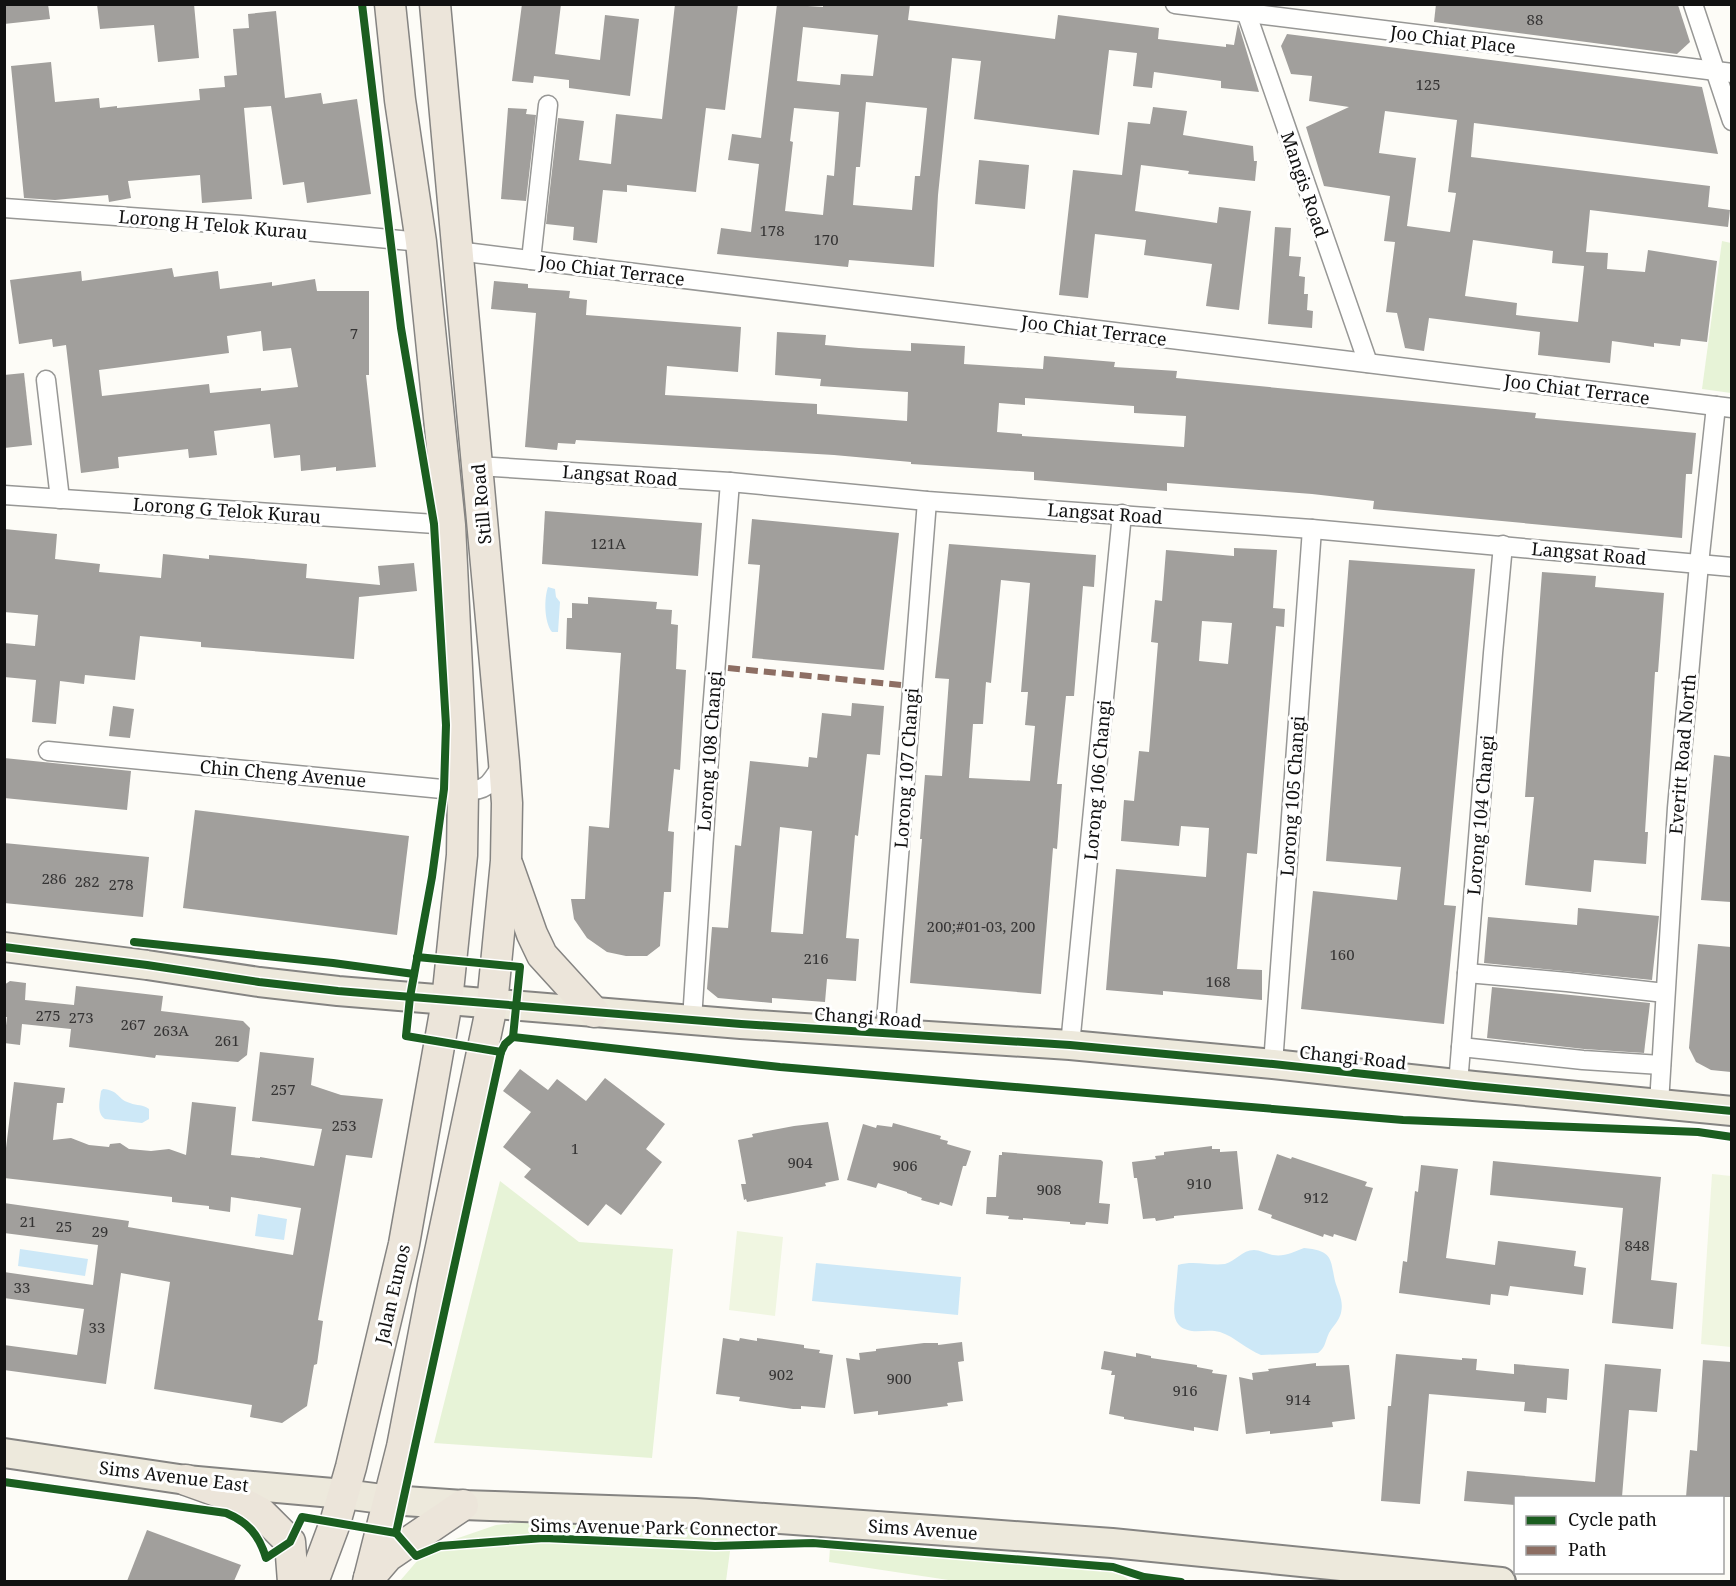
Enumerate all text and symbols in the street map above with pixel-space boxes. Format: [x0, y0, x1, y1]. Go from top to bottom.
house number: 88 [1527, 9, 1543, 29]
street label: Joo Chiat Place [1388, 19, 1517, 59]
house number: 125 [1415, 74, 1441, 94]
street label: Mangis Road [1276, 128, 1334, 240]
street label: Lorong H Telok Kurau [117, 204, 309, 244]
house number: 178 [759, 220, 785, 240]
house number: 170 [813, 229, 839, 249]
street label: Joo Chiat Terrace [537, 249, 686, 291]
street label: Joo Chiat Terrace [1019, 309, 1168, 351]
house number: 7 [350, 323, 358, 343]
street label: Joo Chiat Terrace [1502, 368, 1651, 410]
street label: Langsat Road [562, 459, 678, 491]
street label: Still Road [466, 463, 496, 545]
street label: Lorong G Telok Kurau [132, 491, 322, 529]
street label: Langsat Road [1047, 497, 1163, 529]
house number: 121A [590, 533, 626, 553]
street label: Langsat Road [1531, 536, 1647, 570]
street label: Lorong 108 Changi [691, 670, 727, 832]
street label: Everitt Road North [1663, 673, 1701, 835]
street label: Lorong 107 Changi [888, 687, 924, 849]
street label: Lorong 106 Changi [1078, 699, 1116, 861]
street label: Lorong 105 Changi [1274, 715, 1310, 877]
street label: Lorong 104 Changi [1461, 734, 1499, 896]
street label: Chin Cheng Avenue [199, 754, 367, 792]
house number: 286 [41, 868, 67, 888]
house number: 282 [74, 871, 100, 891]
house number: 278 [108, 874, 134, 894]
house number: 200;#01-03, 200 [927, 916, 1035, 936]
house number: 160 [1329, 944, 1355, 964]
house number: 216 [803, 948, 829, 968]
house number: 168 [1205, 971, 1231, 991]
street label: Changi Road [813, 1001, 923, 1033]
house number: 275 [35, 1005, 61, 1025]
house number: 273 [68, 1007, 94, 1027]
house number: 267 [120, 1014, 146, 1034]
house number: 263A [153, 1020, 189, 1040]
house number: 261 [214, 1030, 240, 1050]
street label: Changi Road [1298, 1039, 1408, 1075]
house number: 257 [270, 1079, 296, 1099]
house number: 253 [331, 1115, 357, 1135]
house number: 1 [571, 1138, 579, 1158]
house number: 904 [787, 1152, 813, 1172]
house number: 906 [892, 1155, 918, 1175]
house number: 910 [1186, 1173, 1212, 1193]
house number: 908 [1036, 1179, 1062, 1199]
house number: 912 [1303, 1187, 1329, 1207]
house number: 21 [20, 1211, 36, 1231]
house number: 25 [56, 1216, 72, 1236]
house number: 29 [92, 1221, 108, 1241]
house number: 848 [1624, 1235, 1650, 1255]
street label: Jalan Eunos [369, 1242, 415, 1347]
house number: 33 [14, 1277, 30, 1297]
house number: 33 [89, 1317, 105, 1337]
house number: 902 [768, 1364, 794, 1384]
house number: 900 [886, 1368, 912, 1388]
house number: 916 [1172, 1380, 1198, 1400]
house number: 914 [1285, 1389, 1311, 1409]
street label: Sims Avenue East [98, 1455, 250, 1497]
legend [1514, 1496, 1724, 1574]
text: Cycle path [1568, 1507, 1657, 1531]
street label: Sims Avenue Park Connector [530, 1513, 778, 1541]
street label: Sims Avenue [867, 1513, 979, 1545]
text: Path [1568, 1537, 1607, 1561]

